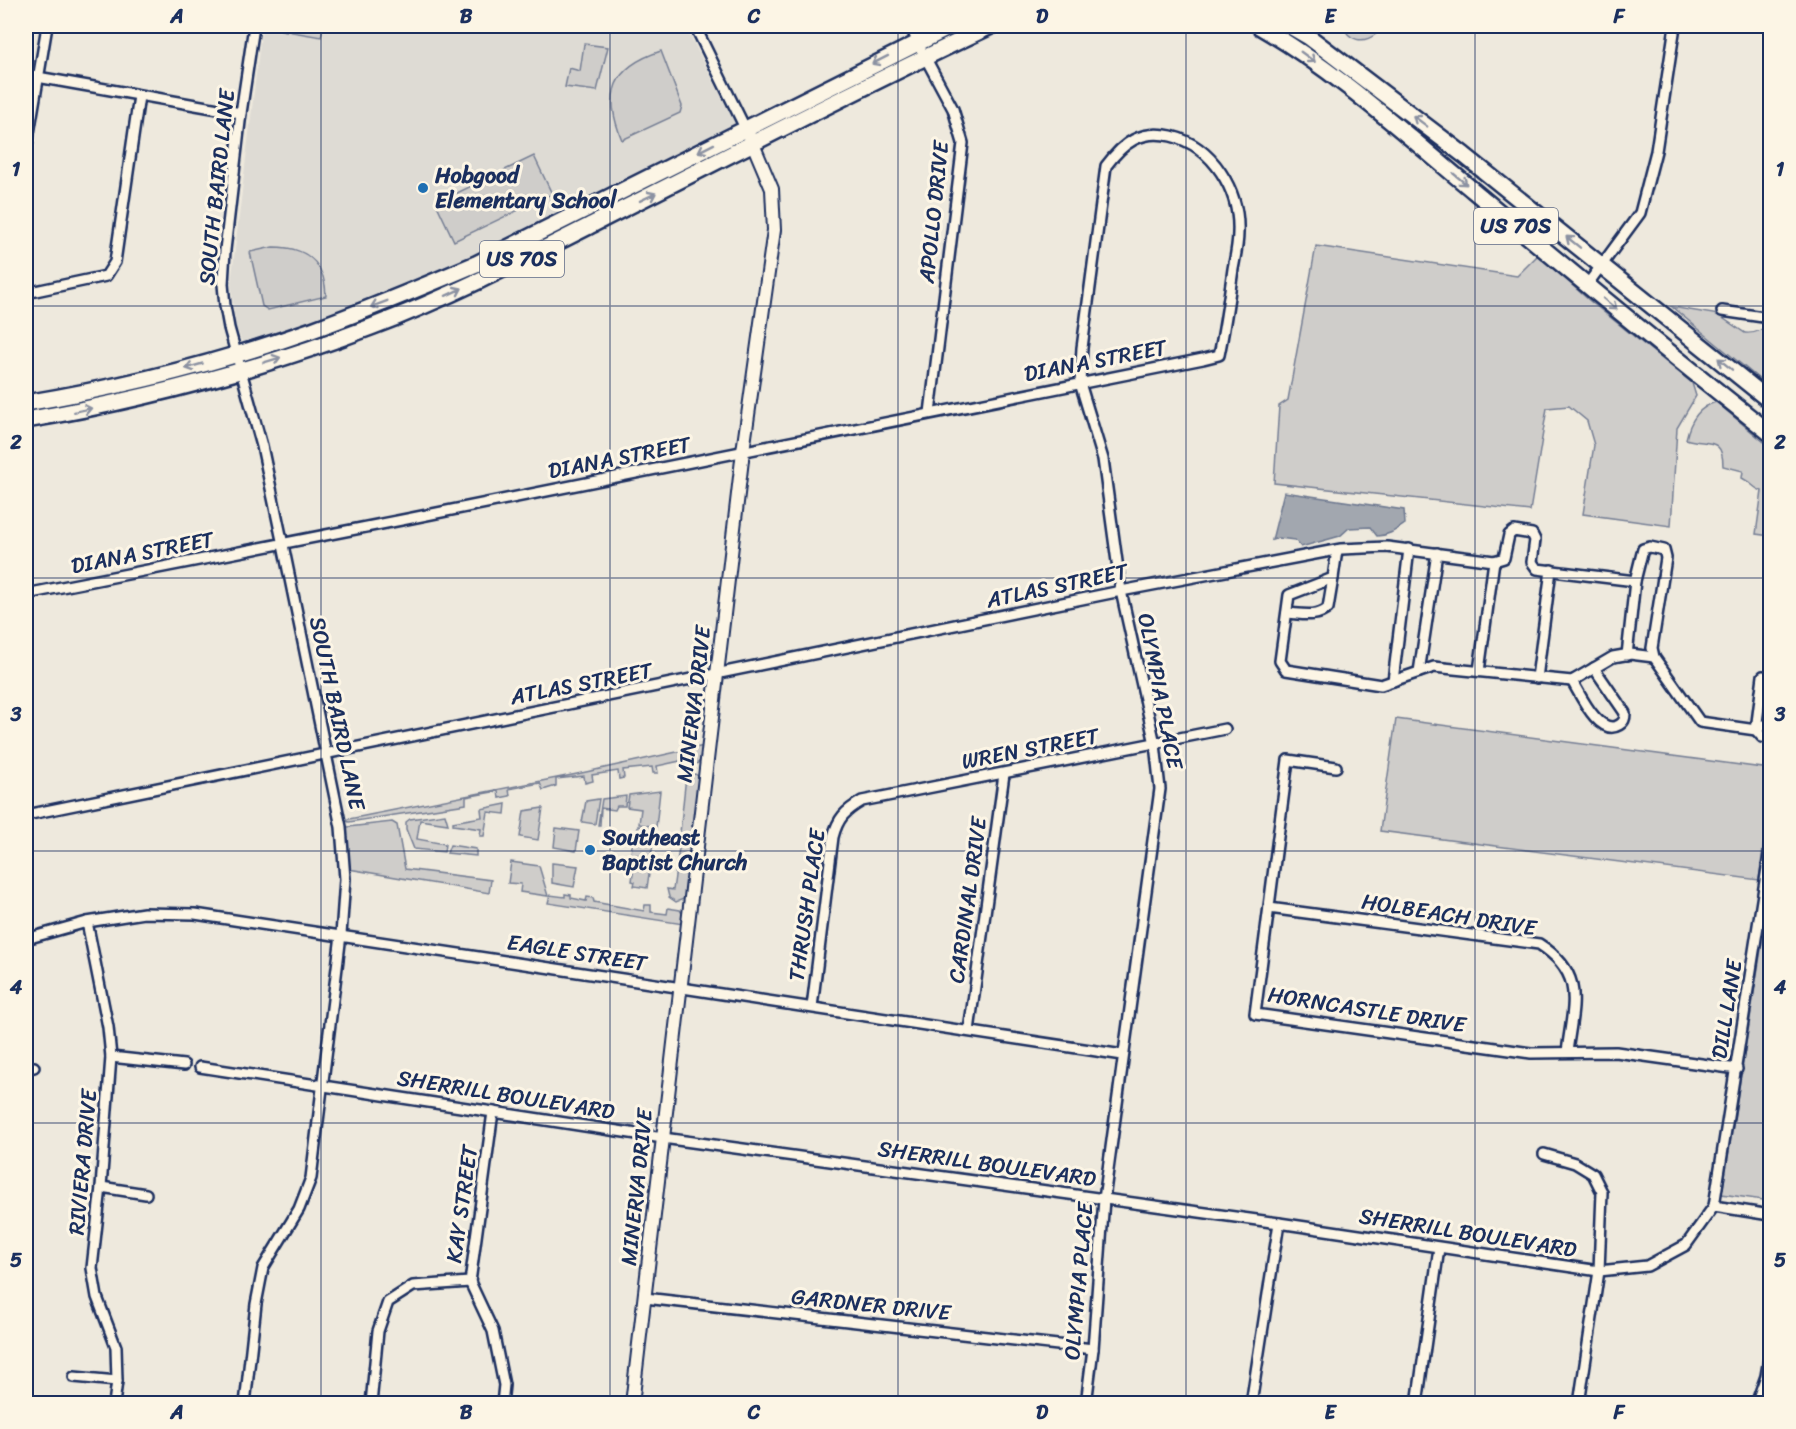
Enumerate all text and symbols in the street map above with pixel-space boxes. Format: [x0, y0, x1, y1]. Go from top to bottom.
text: A [169, 0, 184, 34]
text: B [460, 0, 473, 34]
text: C [747, 0, 761, 34]
text: D [1036, 0, 1049, 34]
text: E [1324, 0, 1337, 34]
text: F [1613, 0, 1626, 34]
one-way arrow [1300, 51, 1316, 63]
one-way arrow [872, 55, 890, 67]
street label: SOUTH BAIRD LANE [187, 85, 246, 287]
one-way arrow [1412, 115, 1428, 127]
street label: APOLLO DRIVE [907, 137, 961, 286]
one-way arrow [697, 142, 715, 154]
text: 1 [12, 152, 21, 187]
text: 1 [1776, 152, 1785, 187]
place label: Hobgood Elementary School [434, 156, 617, 220]
one-way arrow [1452, 173, 1468, 186]
marker: Hobgood Elementary School [416, 181, 430, 195]
one-way arrow [639, 191, 656, 203]
road number: US 70S [1474, 208, 1558, 244]
one-way arrow [1565, 235, 1581, 248]
road number: US 70S [480, 241, 564, 277]
one-way arrow [444, 285, 462, 297]
one-way arrow [1602, 297, 1618, 310]
one-way arrow [370, 299, 388, 310]
street label: DIANA STREET [1021, 327, 1171, 393]
one-way arrow [262, 354, 281, 365]
one-way arrow [1717, 357, 1733, 370]
one-way arrow [185, 361, 204, 372]
one-way arrow [73, 403, 92, 415]
street label: DIANA STREET [545, 424, 695, 490]
text: 2 [9, 425, 22, 460]
text: 2 [1773, 425, 1786, 460]
street label: DIANA STREET [68, 519, 218, 585]
street label: ATLAS STREET [982, 551, 1133, 620]
street label: OLYMPIA PLACE [1126, 610, 1195, 774]
street label: SOUTH BAIRD LANE [298, 613, 377, 815]
street label: MINERVA DRIVE [665, 622, 723, 785]
street label: ATLAS STREET [506, 650, 657, 717]
text: 3 [10, 697, 22, 732]
text: 3 [1774, 697, 1786, 732]
street label: WREN STREET [958, 716, 1104, 781]
street label: CARDINAL DRIVE [937, 813, 999, 986]
place label: Southeast Baptist Church [601, 818, 748, 882]
street label: THRUSH PLACE [776, 825, 837, 984]
marker: Southeast Baptist Church [583, 843, 597, 857]
street label: HOLBEACH DRIVE [1359, 881, 1541, 948]
street label: EAGLE STREET [504, 922, 651, 983]
street label: DILL LANE [1699, 955, 1754, 1062]
text: 4 [9, 970, 23, 1005]
text: 4 [1773, 970, 1787, 1005]
street label: HORNCASTLE DRIVE [1265, 975, 1470, 1045]
street label: SHERRILL BOULEVARD [394, 1058, 618, 1131]
street label: RIVIERA DRIVE [57, 1086, 108, 1236]
street label: MINERVA DRIVE [609, 1105, 664, 1267]
street label: SHERRILL BOULEVARD [875, 1129, 1099, 1198]
street label: KAY STREET [434, 1142, 489, 1265]
street label: SHERRILL BOULEVARD [1356, 1196, 1580, 1269]
street label: OLYMPIA PLACE [1052, 1199, 1105, 1361]
text: 5 [10, 1243, 22, 1278]
text: 5 [1774, 1243, 1786, 1278]
street label: GARDNER DRIVE [789, 1277, 954, 1332]
text: A [169, 1395, 184, 1429]
text: B [460, 1395, 473, 1429]
text: C [747, 1395, 761, 1429]
text: D [1036, 1395, 1049, 1429]
text: E [1324, 1395, 1337, 1429]
text: F [1613, 1395, 1626, 1429]

